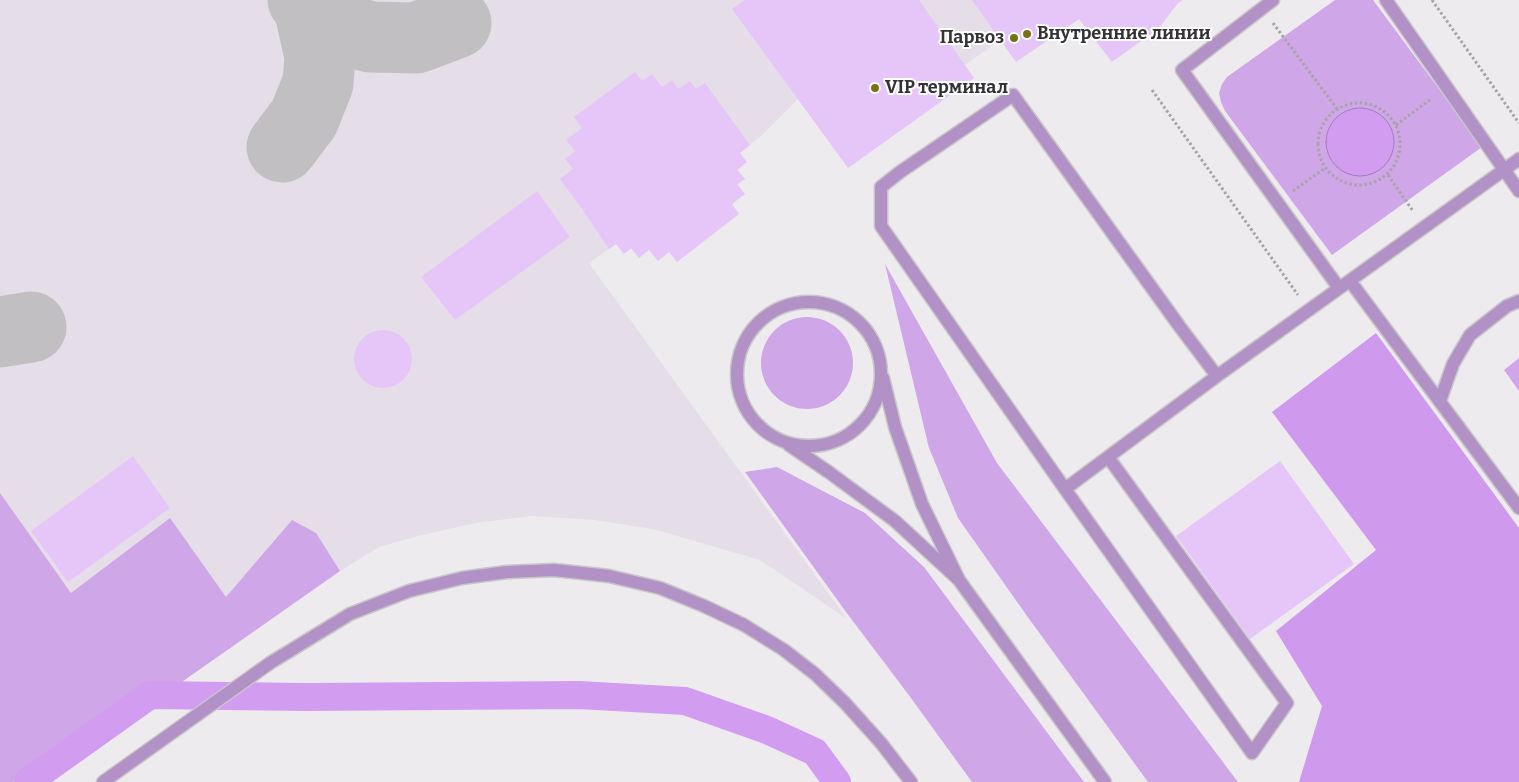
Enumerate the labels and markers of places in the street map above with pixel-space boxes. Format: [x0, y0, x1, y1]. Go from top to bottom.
place label: Внутренние линии [1037, 23, 1211, 45]
place label: Парвоз [940, 27, 1004, 49]
marker: Внутренние линии [1021, 28, 1033, 40]
marker: Парвоз [1008, 32, 1020, 44]
place label: VIP терминал [885, 77, 1008, 99]
marker: VIP терминал [869, 82, 881, 94]

